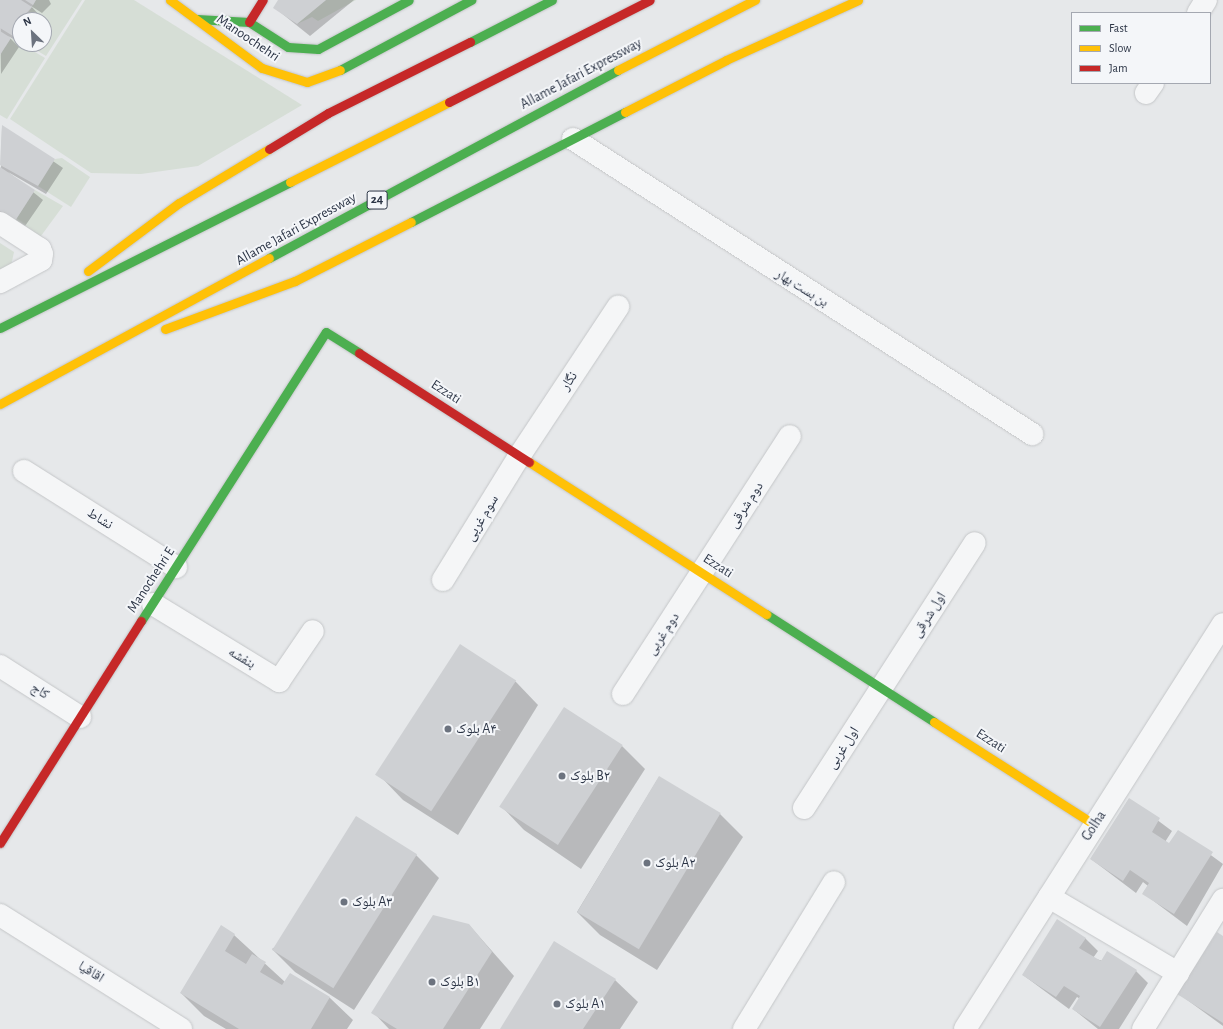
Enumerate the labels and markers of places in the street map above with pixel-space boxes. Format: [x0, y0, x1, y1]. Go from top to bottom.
place label: بلوک A۴ [456, 721, 497, 737]
marker: بلوک A۴ [443, 724, 453, 734]
place label: بلوک B۲ [570, 768, 610, 784]
marker: بلوک B۲ [557, 771, 567, 781]
place label: بلوک A۲ [655, 855, 696, 871]
marker: بلوک A۲ [642, 858, 652, 868]
place label: بلوک A۳ [352, 894, 393, 910]
marker: بلوک A۳ [339, 897, 349, 907]
place label: بلوک B۱ [440, 974, 480, 990]
marker: بلوک B۱ [427, 977, 437, 987]
place label: بلوک A۱ [565, 996, 606, 1012]
marker: بلوک A۱ [552, 999, 562, 1009]

